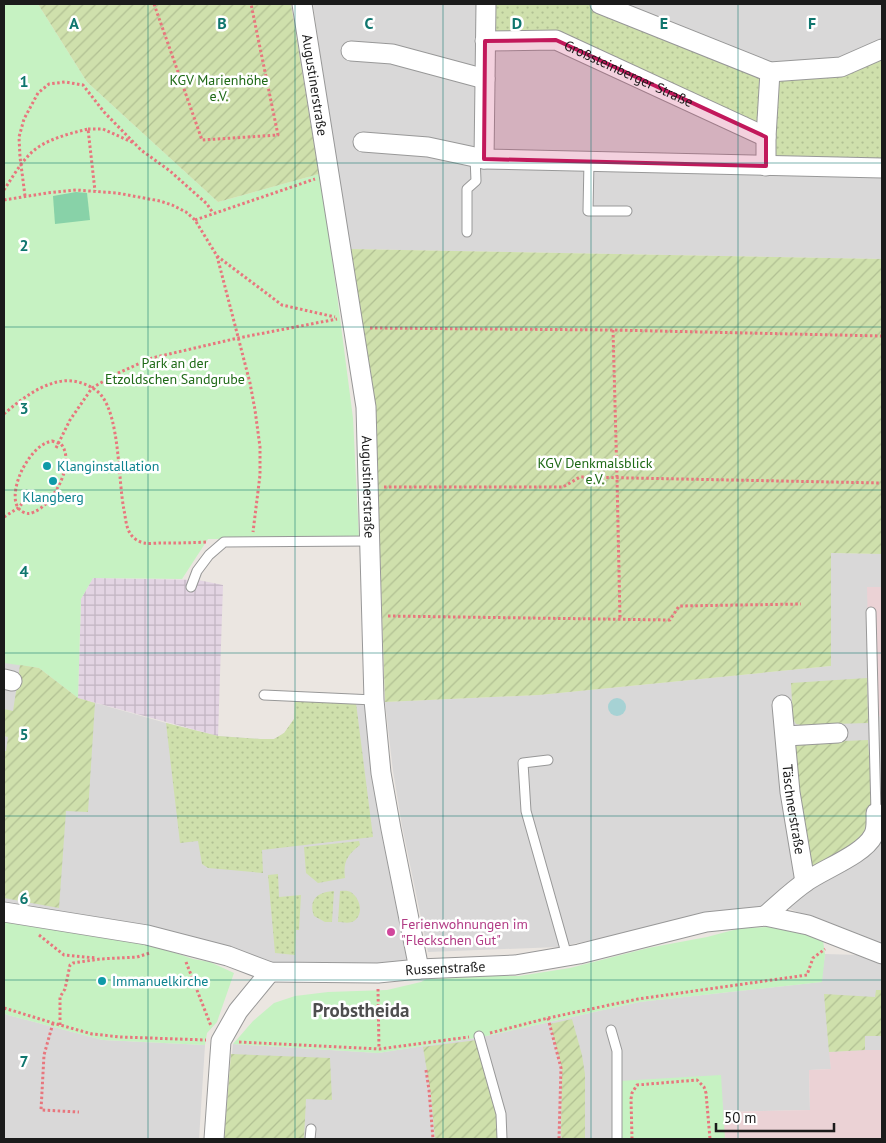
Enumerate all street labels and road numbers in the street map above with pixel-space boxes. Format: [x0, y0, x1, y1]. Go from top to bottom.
street label: Augustinerstraße [298, 33, 332, 137]
street label: Großsteinberger Straße [561, 36, 696, 111]
street label: Augustinerstraße [358, 435, 379, 538]
street label: Täschnerstraße [778, 763, 809, 856]
street label: Russenstraße [404, 957, 486, 979]

